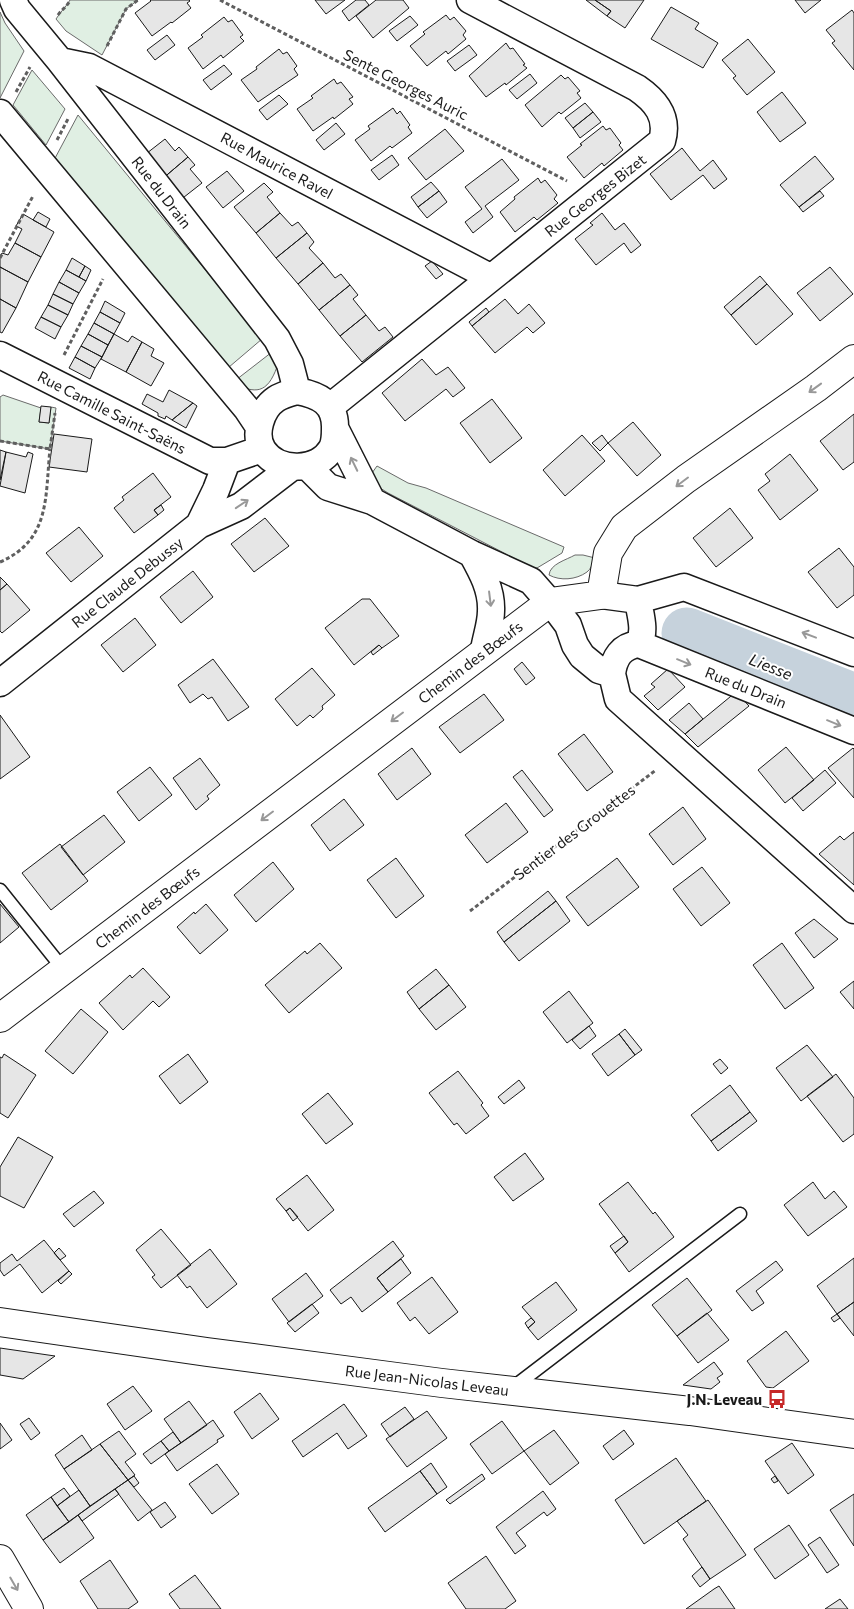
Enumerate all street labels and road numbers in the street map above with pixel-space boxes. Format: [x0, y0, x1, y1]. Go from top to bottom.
street label: Sente Georges Auric [341, 45, 471, 123]
street label: Rue Maurice Ravel [218, 128, 336, 202]
street label: Rue Georges Bizet [541, 150, 649, 240]
street label: Rue du Drain [128, 152, 196, 232]
street label: Rue Camille Saint-Saëns [35, 367, 189, 457]
street label: Rue Claude Debussy [68, 533, 186, 631]
street label: Chemin des Bœufs [414, 617, 526, 707]
street label: Rue du Drain [703, 663, 789, 711]
street label: Sentier des Grouettes [510, 780, 638, 883]
street label: Chemin des Bœufs [91, 862, 203, 952]
street label: Rue Jean-Nicolas Leveau [344, 1361, 510, 1399]

